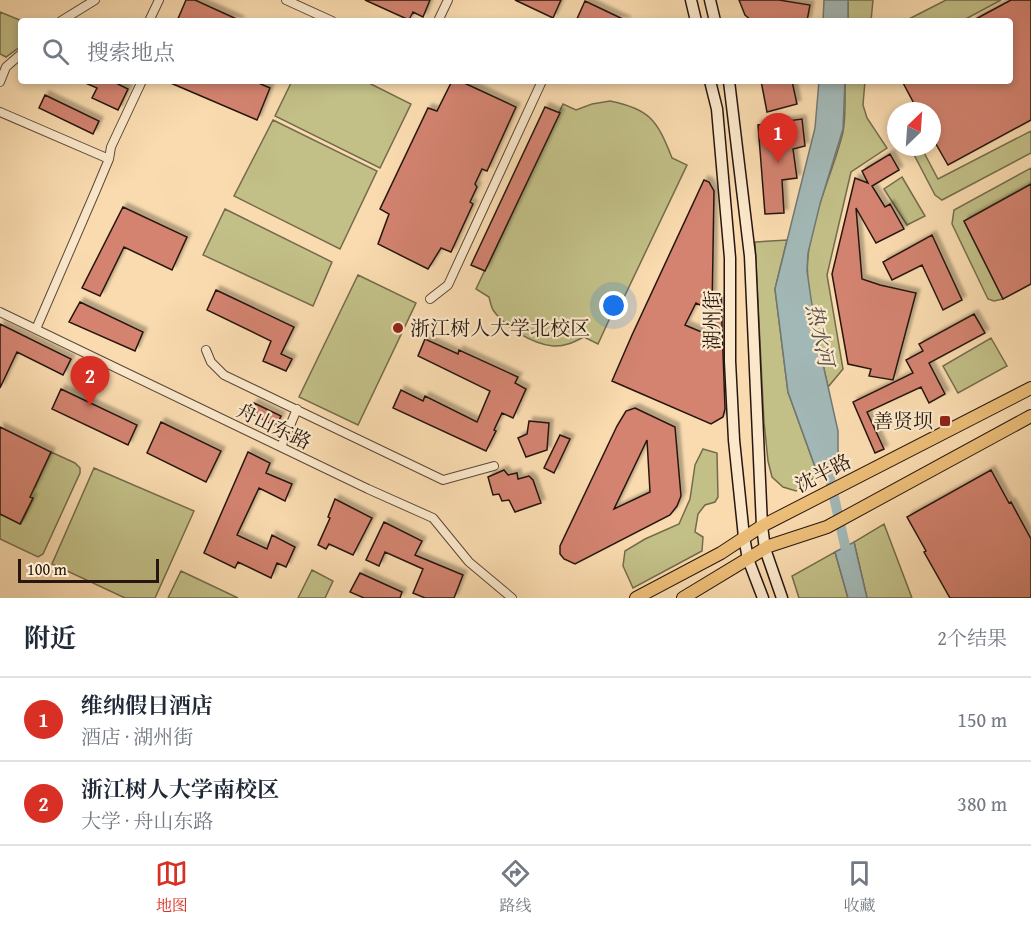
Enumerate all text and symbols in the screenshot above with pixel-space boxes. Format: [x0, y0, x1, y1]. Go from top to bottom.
search box [18, 18, 1013, 84]
icon: search [39, 35, 72, 68]
text: 搜索地点 [87, 36, 175, 68]
north arrow [887, 102, 941, 156]
pin: 1 [758, 114, 798, 163]
street label: 湖州街 [697, 290, 726, 350]
your location [599, 291, 628, 320]
water label: 热水河 [799, 301, 843, 373]
place label: 浙江树人大学北校区 [410, 313, 590, 342]
marker: 浙江树人大学北校区 [391, 321, 405, 335]
pin: 2 [70, 356, 110, 406]
street label: 舟山东路 [232, 395, 317, 456]
place label: 善贤坝 [873, 406, 933, 435]
marker: 善贤坝 [938, 414, 952, 428]
street label: 沈半路 [789, 446, 856, 499]
scale bar [18, 556, 159, 584]
text: 100 m [27, 557, 67, 581]
text: 附近 [24, 618, 76, 657]
text: 2个结果 [937, 623, 1007, 652]
text: 维纳假日酒店 [81, 689, 213, 721]
text: 1 [38, 705, 49, 734]
text: 150 m [957, 705, 1007, 734]
text: 酒店 · 湖州街 [81, 722, 193, 751]
text: 浙江树人大学南校区 [81, 773, 279, 805]
text: 2 [38, 789, 49, 818]
text: 380 m [957, 789, 1007, 818]
text: 大学 · 舟山东路 [81, 806, 213, 835]
tab: 地图 [155, 857, 188, 917]
tab: 路线 [499, 857, 532, 917]
tab: 收藏 [843, 857, 876, 917]

